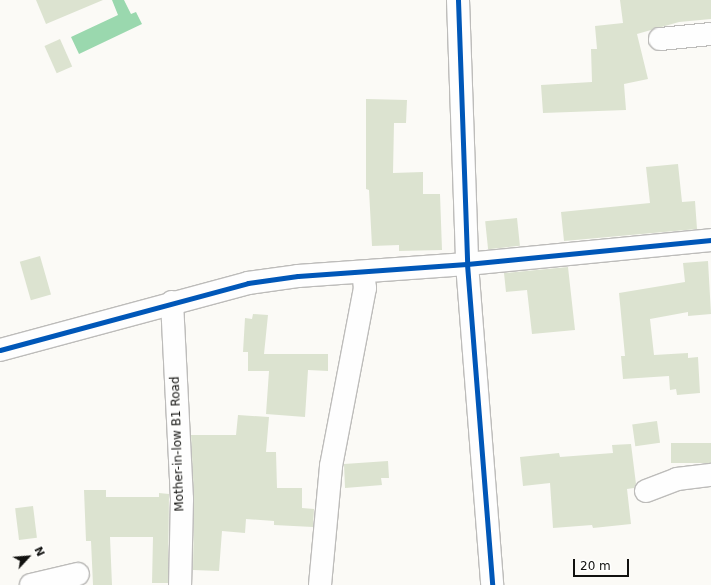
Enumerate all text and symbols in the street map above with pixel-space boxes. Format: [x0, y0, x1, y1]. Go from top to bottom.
street label: Mother-in-low B1 Road [168, 376, 188, 512]
north arrow [8, 537, 48, 577]
text: N [31, 545, 47, 559]
scale bar [575, 551, 631, 577]
text: 20 m [580, 559, 611, 573]

